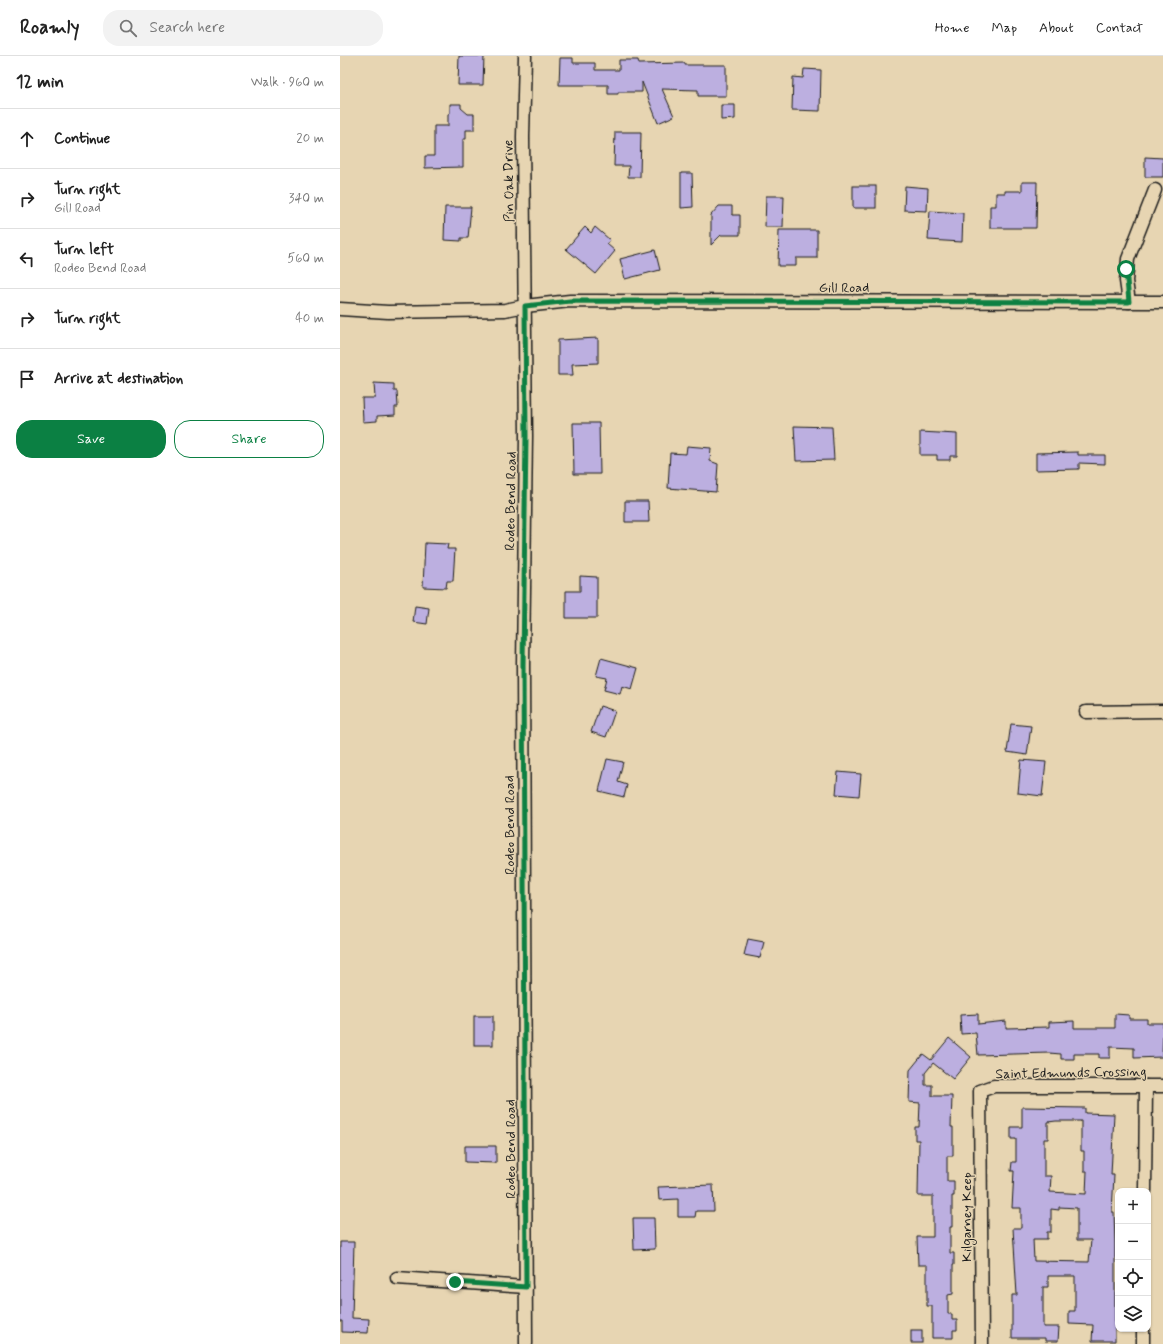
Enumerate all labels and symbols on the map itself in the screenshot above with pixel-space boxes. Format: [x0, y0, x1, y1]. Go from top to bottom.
street label: Pin Oak Drive [499, 139, 519, 222]
route start [1117, 260, 1135, 278]
street label: Gill Road [819, 279, 869, 297]
street label: Rodeo Bend Road [501, 451, 521, 551]
street label: Rodeo Bend Road [501, 775, 519, 875]
street label: Saint Edmunds Crossing [995, 1063, 1147, 1083]
street label: Rodeo Bend Road [502, 1099, 520, 1199]
street label: Kilgarney Keep [958, 1172, 977, 1262]
route end [446, 1273, 464, 1291]

